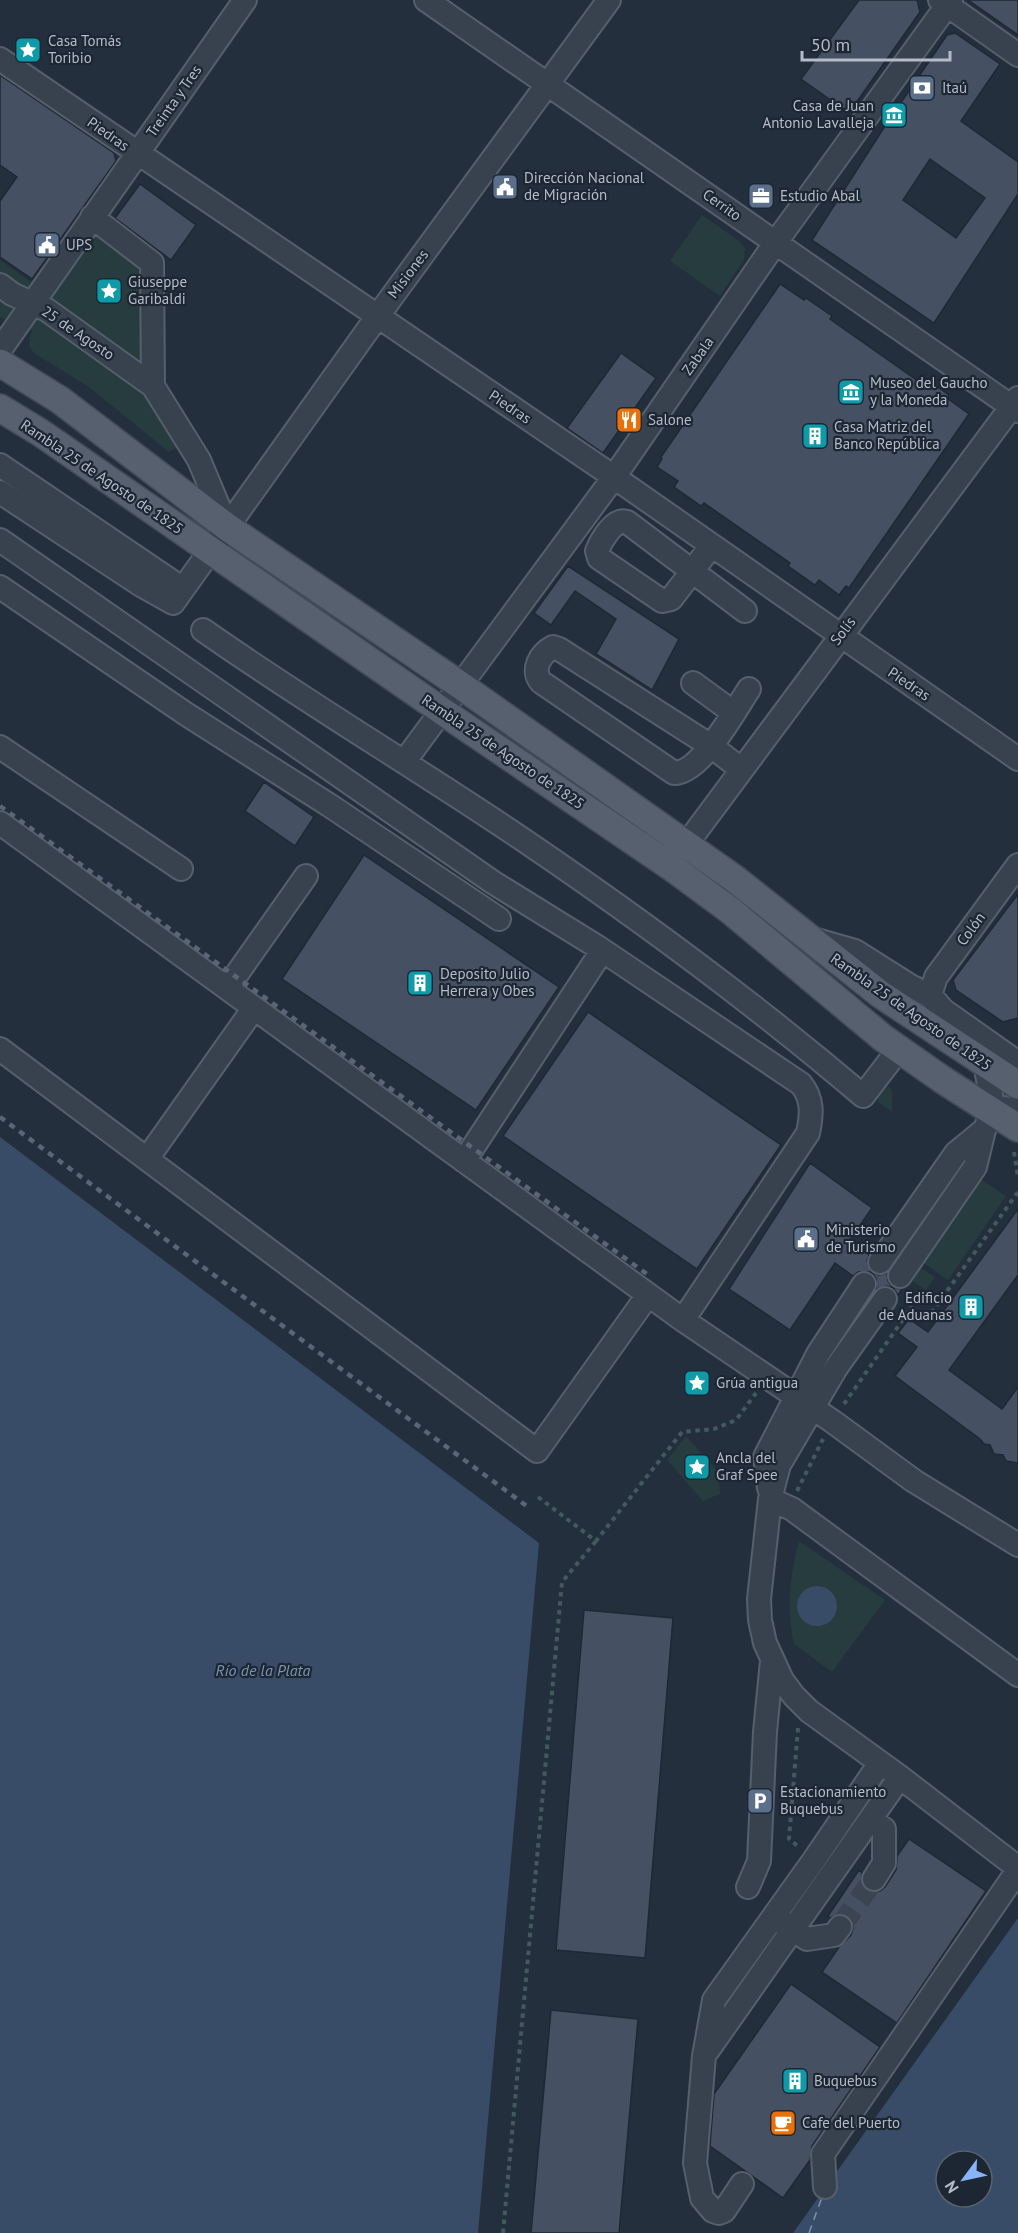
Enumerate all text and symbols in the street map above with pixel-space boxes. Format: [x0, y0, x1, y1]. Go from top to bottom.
scale bar [802, 24, 950, 62]
place label: Casa Tomás Toribio [48, 31, 121, 67]
text: 50 m [811, 33, 850, 56]
place icon: Casa Tomás Toribio [13, 35, 43, 65]
street label: Treinta y Tres [142, 61, 205, 140]
bank icon: Itaú [907, 73, 937, 103]
place label: Itaú [942, 78, 967, 97]
place label: Casa de Juan Antonio Lavalleja [762, 96, 874, 132]
museum icon: Casa de Juan Antonio Lavalleja [879, 100, 909, 130]
street label: Piedras [84, 112, 133, 155]
place label: Dirección Nacional de Migración [524, 168, 645, 204]
public building icon: Dirección Nacional de Migración [490, 172, 520, 202]
office icon: Estudio Abal [746, 181, 776, 211]
street label: Cerrito [699, 185, 745, 225]
place label: Estudio Abal [780, 186, 860, 205]
public building icon: UPS [32, 230, 62, 260]
place label: UPS [66, 235, 92, 254]
street label: Misiones [383, 245, 432, 302]
place label: Giuseppe Garibaldi [128, 272, 187, 308]
place icon: Giuseppe Garibaldi [94, 276, 124, 306]
street label: 25 de Agosto [38, 301, 118, 364]
street label: Zabala [678, 333, 718, 379]
place label: Museo del Gaucho y la Moneda [870, 373, 988, 409]
museum icon: Museo del Gaucho y la Moneda [836, 377, 866, 407]
street label: Piedras [486, 386, 535, 428]
restaurant icon: Salone [614, 405, 644, 435]
place label: Salone [648, 410, 692, 429]
street label: Rambla 25 de Agosto de 1825 [17, 415, 187, 538]
place label: Casa Matriz del Banco República [834, 417, 940, 453]
building icon: Casa Matriz del Banco República [800, 421, 830, 451]
street label: Solís [826, 613, 859, 649]
street label: Piedras [885, 663, 934, 705]
street label: Rambla 25 de Agosto de 1825 [418, 690, 588, 813]
street label: Colón [952, 908, 989, 949]
street label: Rambla 25 de Agosto de 1825 [827, 949, 995, 1075]
place label: Deposito Julio Herrera y Obes [440, 964, 535, 1000]
building icon: Deposito Julio Herrera y Obes [405, 968, 435, 998]
place label: Ministerio de Turismo [826, 1220, 896, 1256]
public building icon: Ministerio de Turismo [791, 1224, 821, 1254]
place label: Edificio de Aduanas [878, 1288, 952, 1324]
building icon: Edificio de Aduanas [956, 1292, 986, 1322]
place icon: Grúa antigua [682, 1368, 712, 1398]
place label: Grúa antigua [716, 1373, 798, 1392]
place label: Ancla del Graf Spee [716, 1448, 778, 1484]
place icon: Ancla del Graf Spee [682, 1452, 712, 1482]
water label: Río de la Plata [216, 1660, 311, 1680]
place label: Estacionamiento Buquebus [780, 1782, 886, 1818]
parking icon: Estacionamiento Buquebus [745, 1786, 775, 1816]
building icon: Buquebus [780, 2066, 810, 2096]
place label: Buquebus [814, 2071, 877, 2090]
cafe icon: Cafe del Puerto [768, 2108, 798, 2138]
place label: Cafe del Puerto [802, 2113, 900, 2132]
north arrow [934, 2149, 994, 2209]
text: N [940, 2177, 963, 2197]

